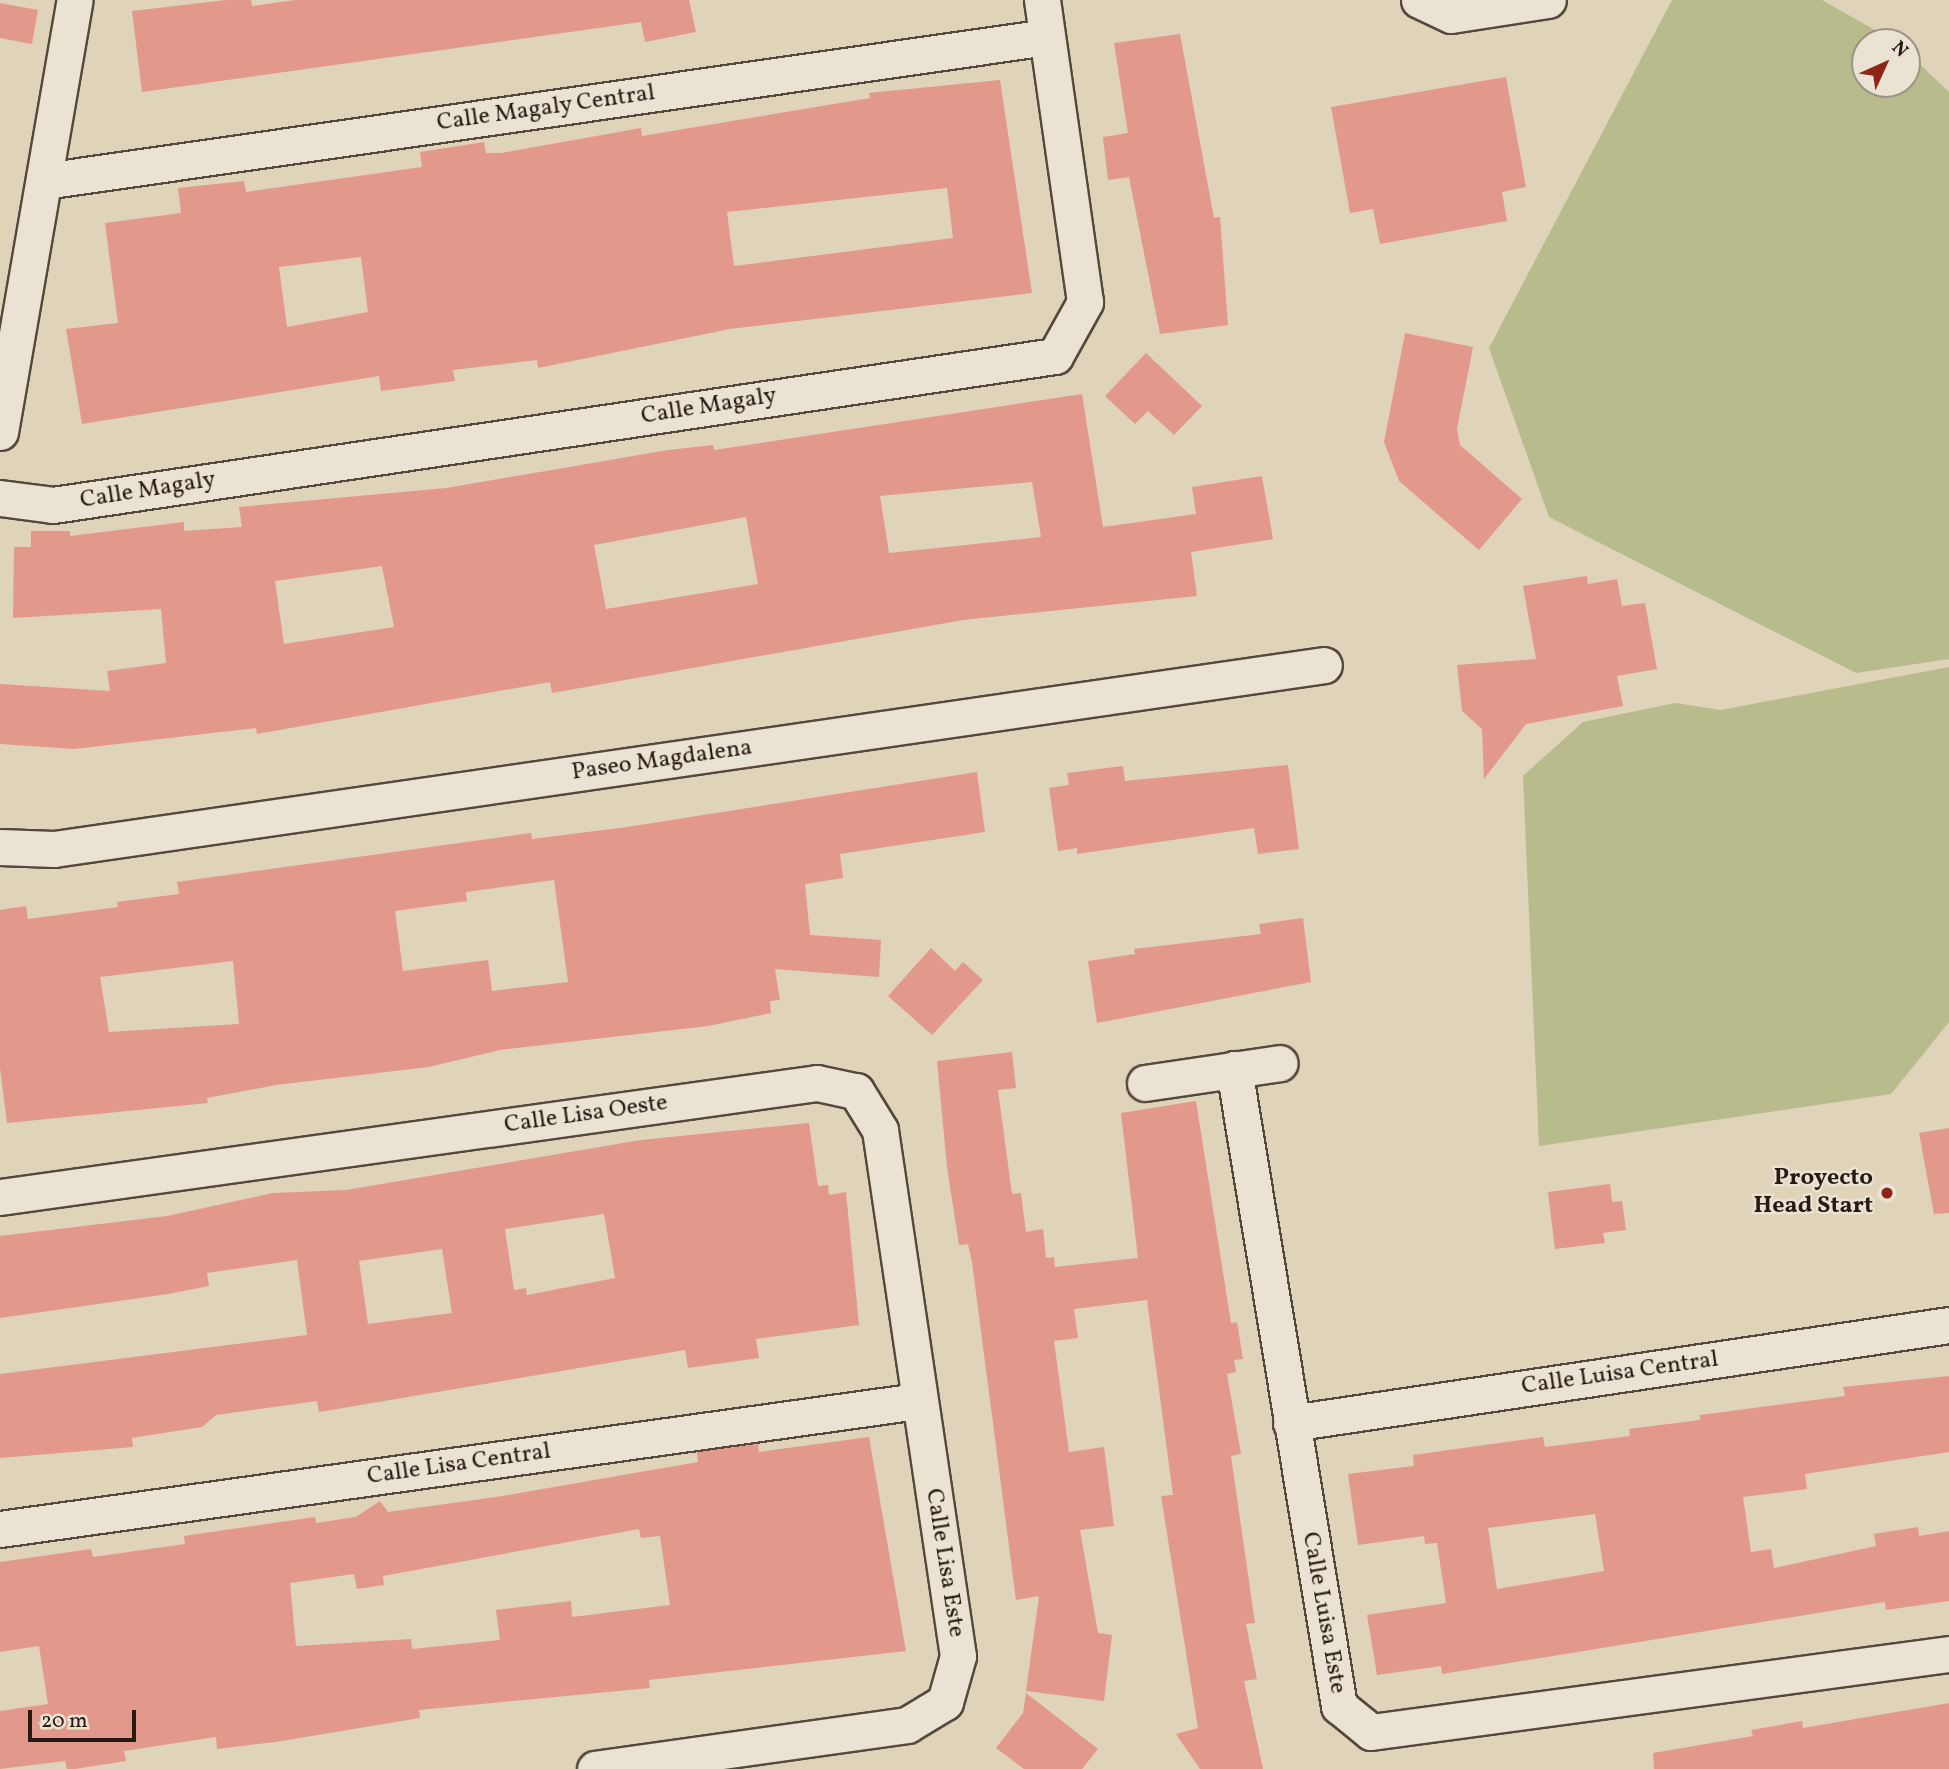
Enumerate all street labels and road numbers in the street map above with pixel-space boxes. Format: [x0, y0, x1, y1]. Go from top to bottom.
street label: Calle Magaly Central [435, 79, 657, 139]
street label: Calle Magaly [639, 382, 779, 432]
street label: Calle Magaly [78, 466, 218, 516]
street label: Paseo Magdalena [570, 734, 754, 788]
street label: Calle Lisa Oeste [503, 1089, 669, 1141]
street label: Calle Luisa Central [1520, 1346, 1720, 1402]
street label: Calle Lisa Central [365, 1438, 553, 1492]
street label: Calle Lisa Este [918, 1487, 970, 1639]
street label: Calle Luisa Este [1295, 1530, 1351, 1696]

